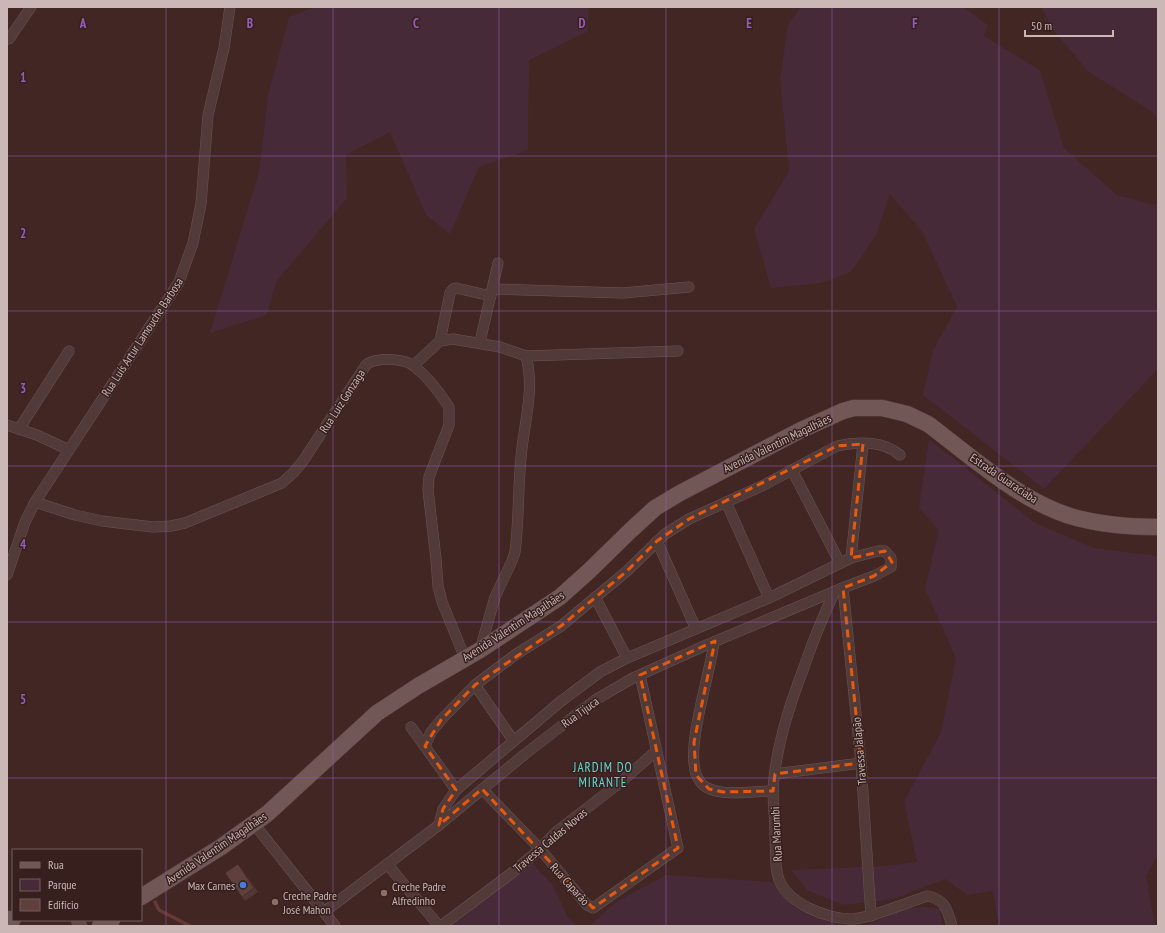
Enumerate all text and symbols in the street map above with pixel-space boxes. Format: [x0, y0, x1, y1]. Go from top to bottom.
scale bar [1025, 12, 1113, 38]
text: A [79, 15, 87, 32]
text: B [247, 15, 253, 32]
text: C [413, 15, 419, 32]
text: D [579, 15, 586, 32]
text: E [746, 15, 752, 32]
text: F [912, 15, 918, 32]
text: 50 m [1031, 18, 1052, 33]
text: 1 [20, 69, 26, 86]
text: 2 [20, 225, 26, 242]
street label: Rua Luís Artur Lamouche Barbosa [98, 275, 186, 399]
street label: Rua Luiz Gonzaga [316, 366, 368, 436]
text: 3 [20, 380, 26, 397]
street label: Avenida Valentim Magalhães [720, 410, 834, 476]
street label: Estrada Guaraciaba [967, 450, 1041, 506]
text: 4 [20, 536, 27, 553]
street label: Avenida Valentim Magalhães [459, 587, 567, 665]
text: 5 [20, 691, 26, 708]
street label: Rua Tijuca [558, 693, 602, 731]
street label: Travessa Jalapão [849, 716, 869, 786]
district label: JARDIM DO MIRANTE [572, 759, 633, 791]
street label: Travessa Caldas Novas [510, 805, 590, 875]
street label: Rua Marumbi [767, 806, 785, 862]
street label: Avenida Valentim Magalhães [163, 809, 269, 887]
legend [12, 849, 142, 921]
text: Rua [48, 857, 64, 872]
street label: Rua Caparão [547, 860, 593, 908]
text: Parque [48, 877, 77, 892]
place label: Max Carnes [188, 878, 235, 893]
place label: Creche Padre Alfredinho [392, 879, 446, 908]
marker: Max Carnes [238, 880, 248, 890]
place label: Creche Padre José Mahon [282, 888, 337, 917]
marker: Creche Padre Alfredinho [379, 888, 389, 898]
text: Edifício [48, 897, 79, 912]
marker: Creche Padre José Mahon [270, 897, 280, 907]

